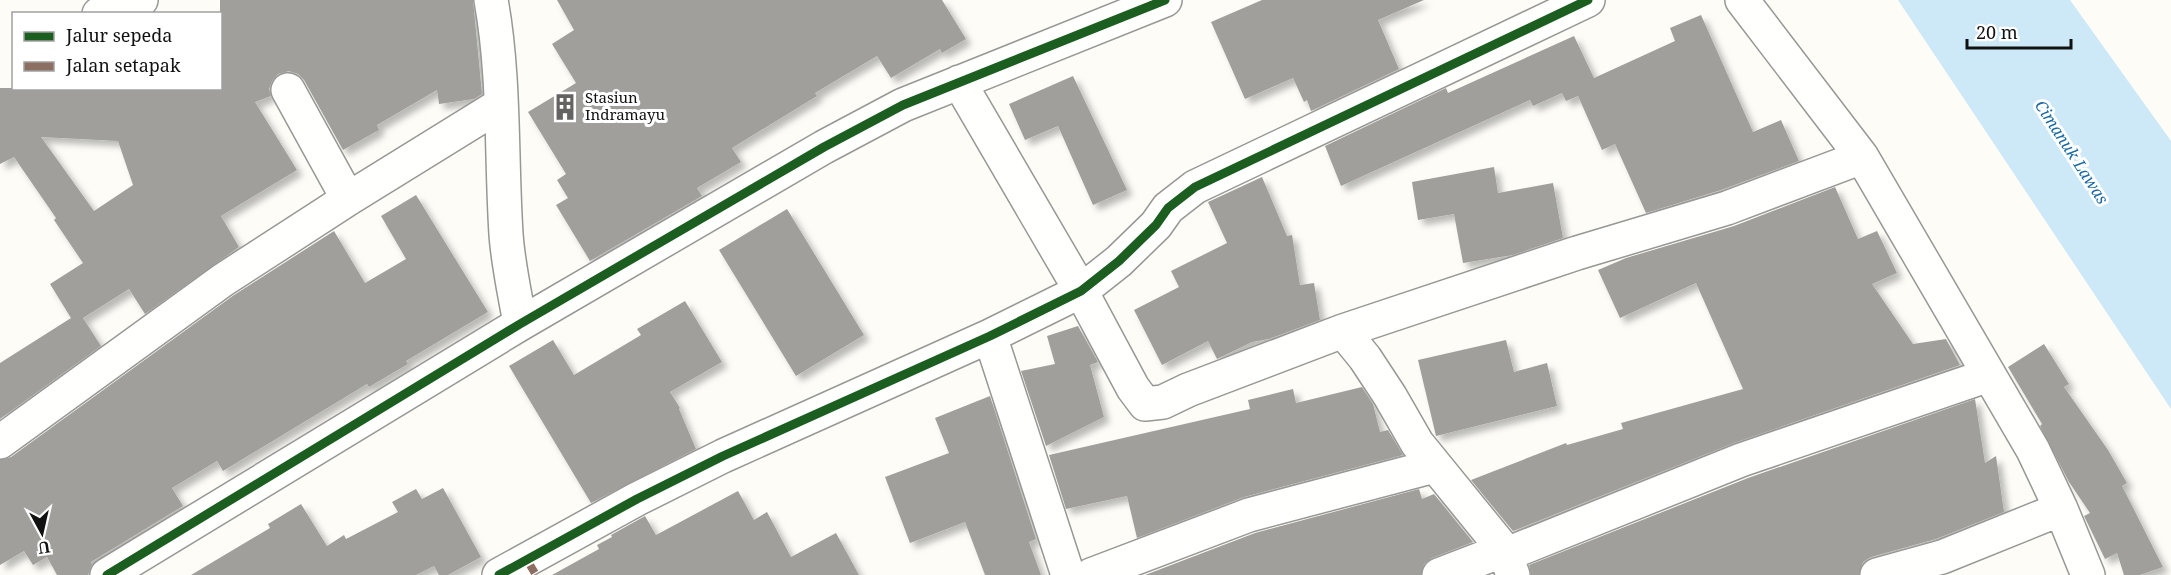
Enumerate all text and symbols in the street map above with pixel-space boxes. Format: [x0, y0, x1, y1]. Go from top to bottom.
legend [12, 12, 222, 90]
scale bar [1967, 12, 2070, 50]
text: 20 m [1976, 20, 2018, 44]
text: Jalur sepeda [65, 23, 172, 47]
text: Jalan setapak [65, 53, 181, 77]
place label: Stasiun Indramayu [585, 87, 665, 124]
building icon: Stasiun Indramayu [550, 92, 580, 122]
water label: Cimanuk Lawas [2030, 96, 2114, 208]
north arrow [12, 503, 72, 563]
text: U [37, 536, 52, 560]

